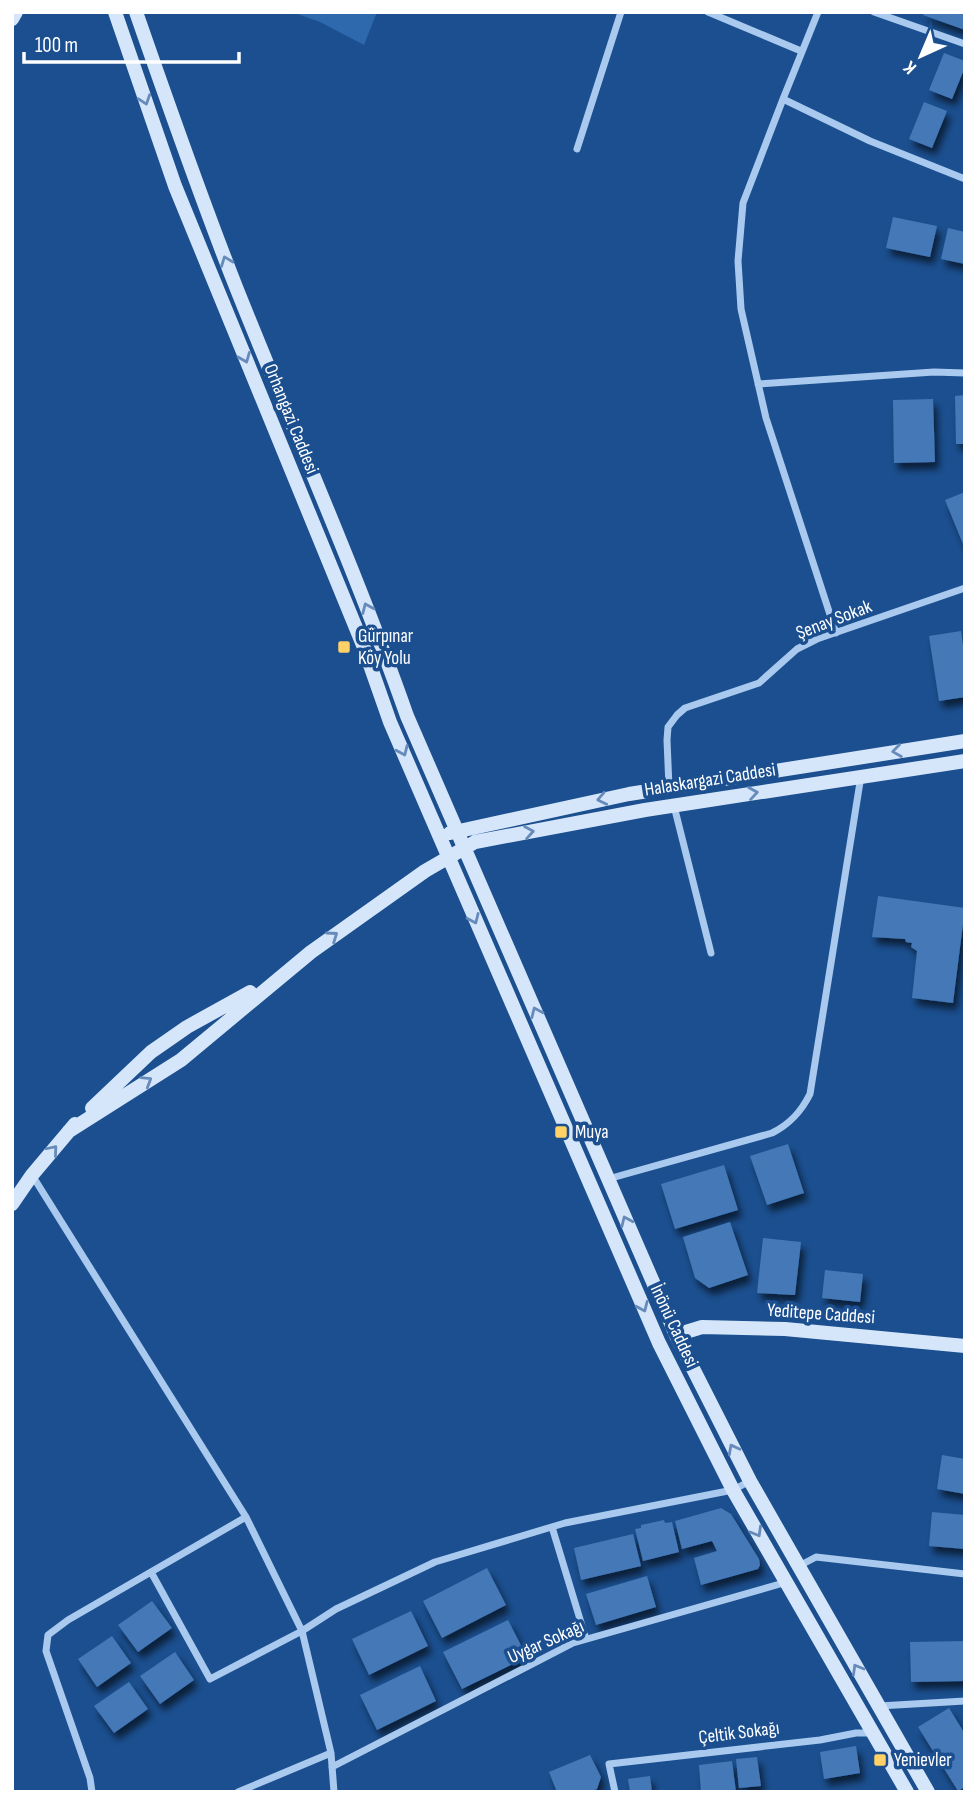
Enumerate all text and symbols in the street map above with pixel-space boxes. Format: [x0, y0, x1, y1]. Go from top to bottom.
scale bar [24, 21, 240, 65]
north arrow [886, 21, 956, 91]
text: 100 m [35, 33, 78, 58]
text: K [898, 55, 922, 79]
one-way arrow [137, 94, 151, 106]
one-way arrow [220, 256, 234, 268]
one-way arrow [237, 351, 251, 363]
street label: Orhangazi Caddesi [259, 361, 323, 477]
street label: Şenay Sokak [793, 595, 876, 645]
one-way arrow [362, 603, 376, 615]
place label: Gürpınar Köy Yolu [358, 625, 414, 670]
marker: Gürpınar Köy Yolu [336, 639, 352, 655]
one-way arrow [395, 744, 409, 756]
one-way arrow [891, 744, 903, 759]
street label: Halaskargazi Caddesi [643, 758, 777, 802]
one-way arrow [747, 786, 759, 801]
one-way arrow [596, 791, 608, 806]
one-way arrow [523, 825, 535, 840]
one-way arrow [466, 912, 480, 924]
one-way arrow [325, 932, 338, 944]
one-way arrow [530, 1007, 544, 1020]
one-way arrow [139, 1076, 152, 1089]
place label: Muya [575, 1121, 609, 1144]
marker: Muya [553, 1124, 569, 1140]
one-way arrow [45, 1145, 57, 1158]
one-way arrow [620, 1216, 634, 1229]
street label: İnönü Caddesi [645, 1281, 703, 1371]
street label: Yeditepe Caddesi [766, 1299, 876, 1329]
one-way arrow [635, 1300, 649, 1312]
one-way arrow [728, 1444, 742, 1457]
one-way arrow [749, 1524, 762, 1537]
street label: Uygar Sokağı [504, 1615, 588, 1669]
one-way arrow [852, 1663, 865, 1676]
street label: Çeltik Sokağı [697, 1717, 781, 1749]
place label: Yenievler [894, 1749, 952, 1772]
marker: Yenievler [872, 1752, 888, 1768]

